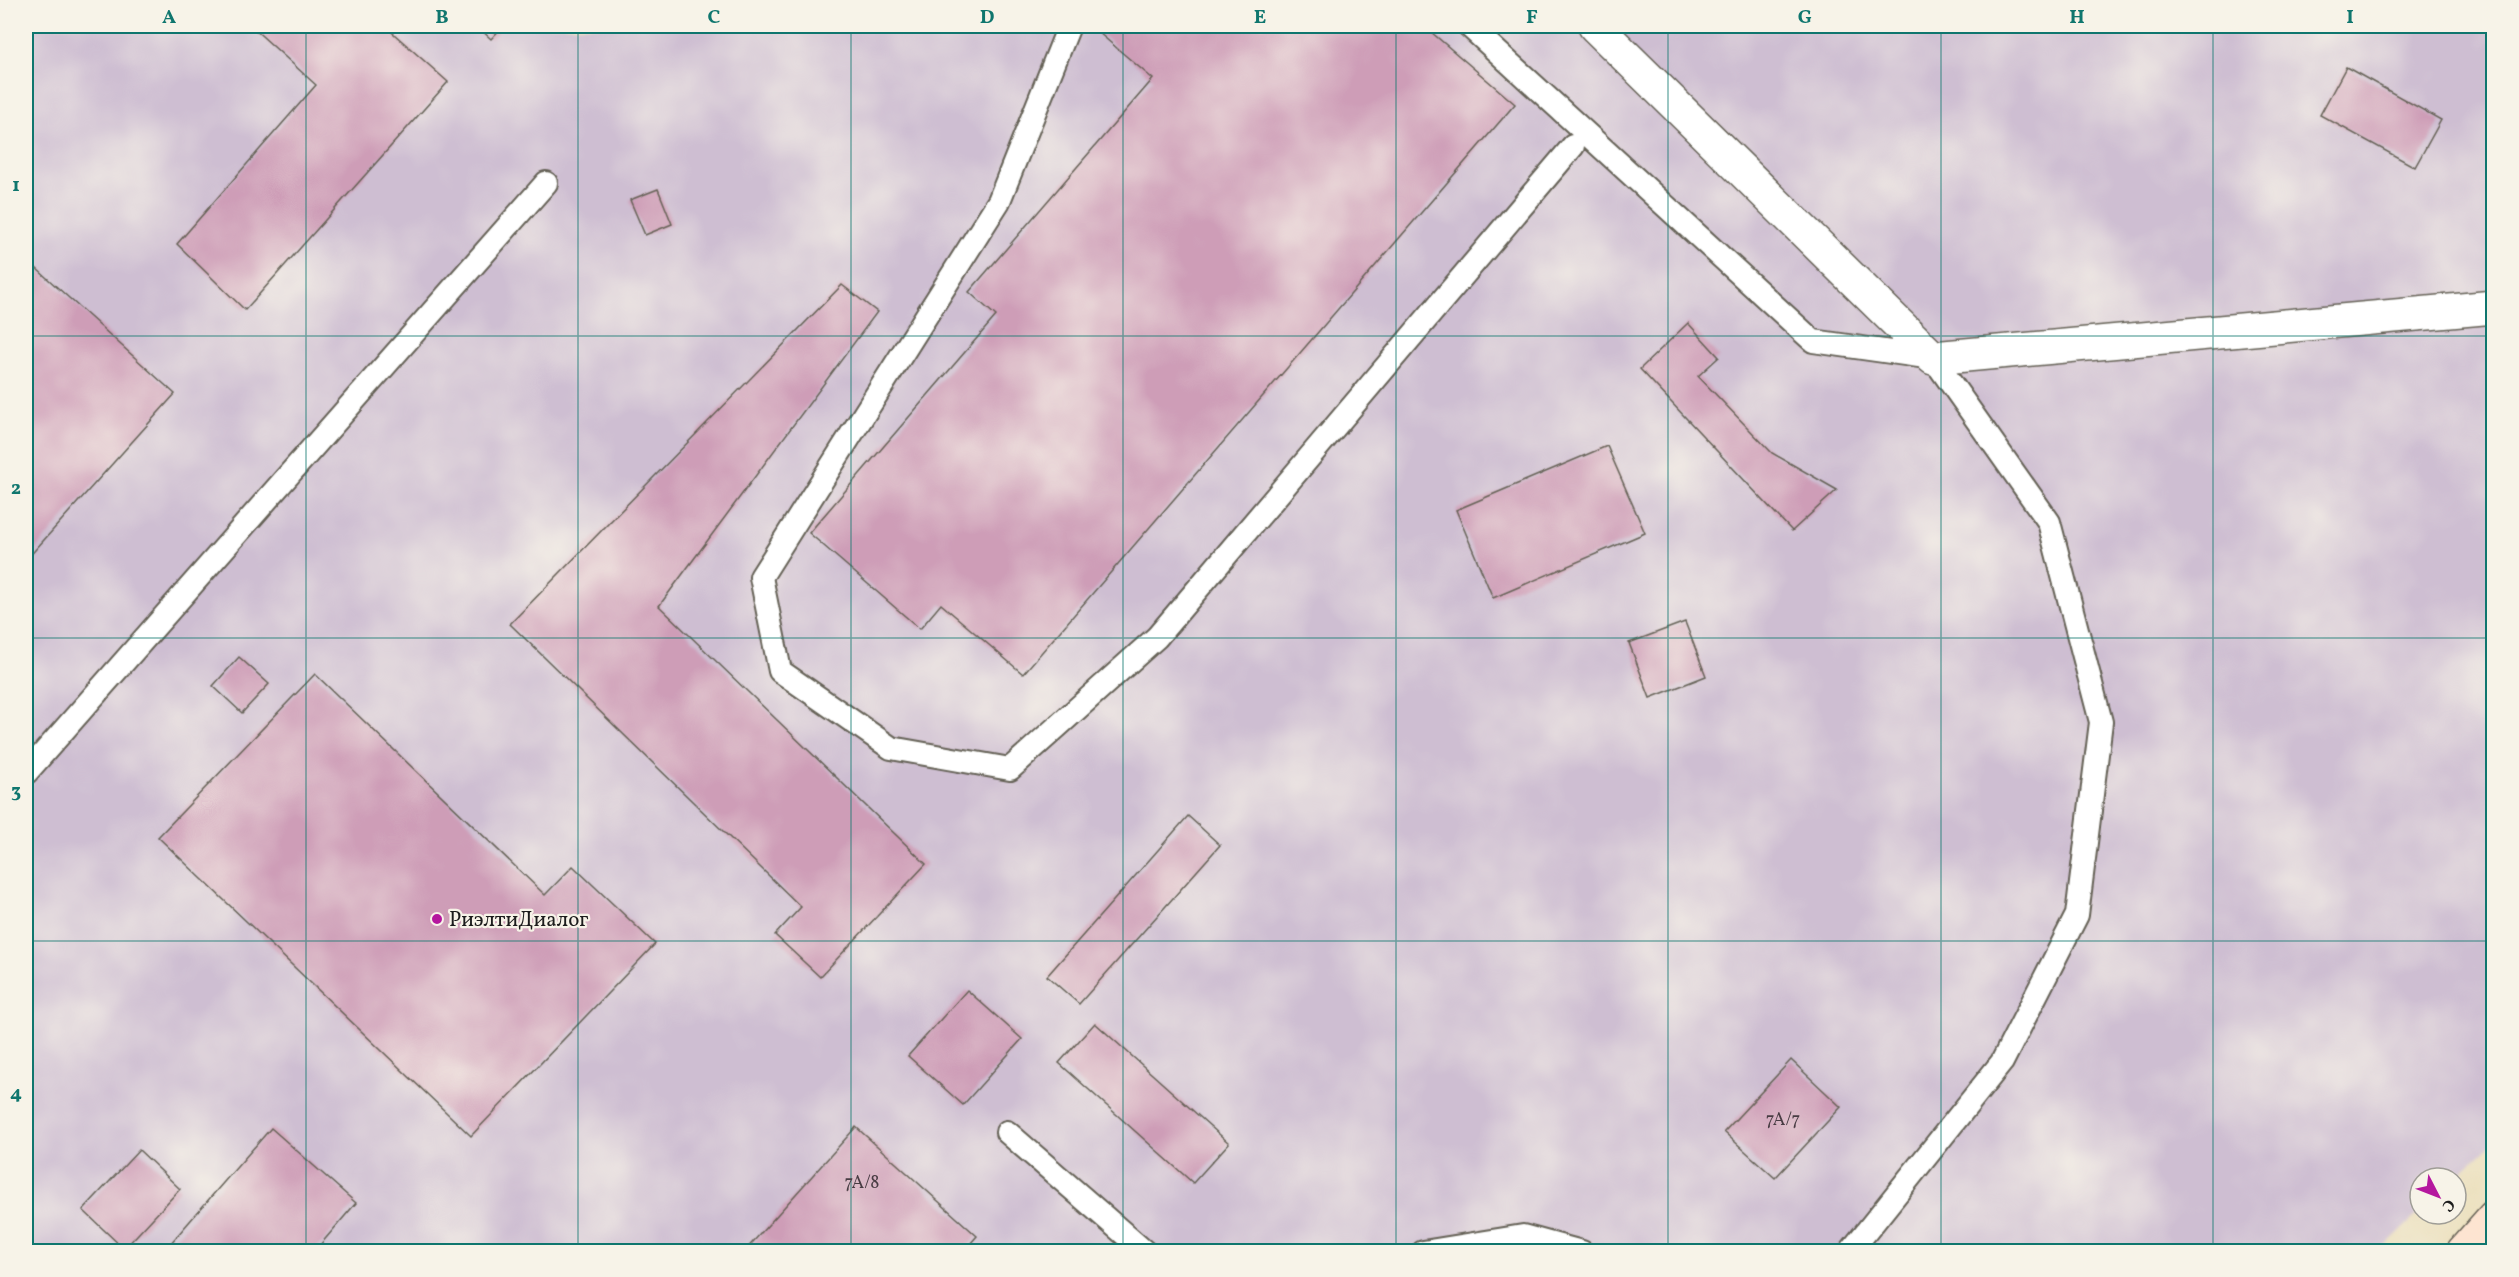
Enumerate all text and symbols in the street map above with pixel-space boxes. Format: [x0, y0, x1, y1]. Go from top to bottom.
text: A [162, 4, 176, 32]
text: B [435, 4, 449, 32]
text: C [708, 4, 721, 32]
text: D [980, 4, 994, 32]
text: E [1254, 4, 1266, 32]
text: F [1526, 4, 1538, 32]
text: G [1798, 4, 1812, 32]
text: H [2069, 4, 2085, 32]
text: I [2346, 4, 2354, 32]
text: 1 [12, 172, 20, 200]
text: 2 [11, 475, 21, 503]
text: 3 [11, 778, 21, 806]
place label: РиэлтиДиалог [449, 906, 589, 935]
marker: РиэлтиДиалог [430, 912, 444, 926]
text: 4 [10, 1080, 22, 1108]
house number: 7А/7 [1766, 1108, 1800, 1133]
north arrow [2408, 1166, 2468, 1226]
house number: 7А/8 [845, 1171, 879, 1196]
text: С [2436, 1194, 2459, 1216]

